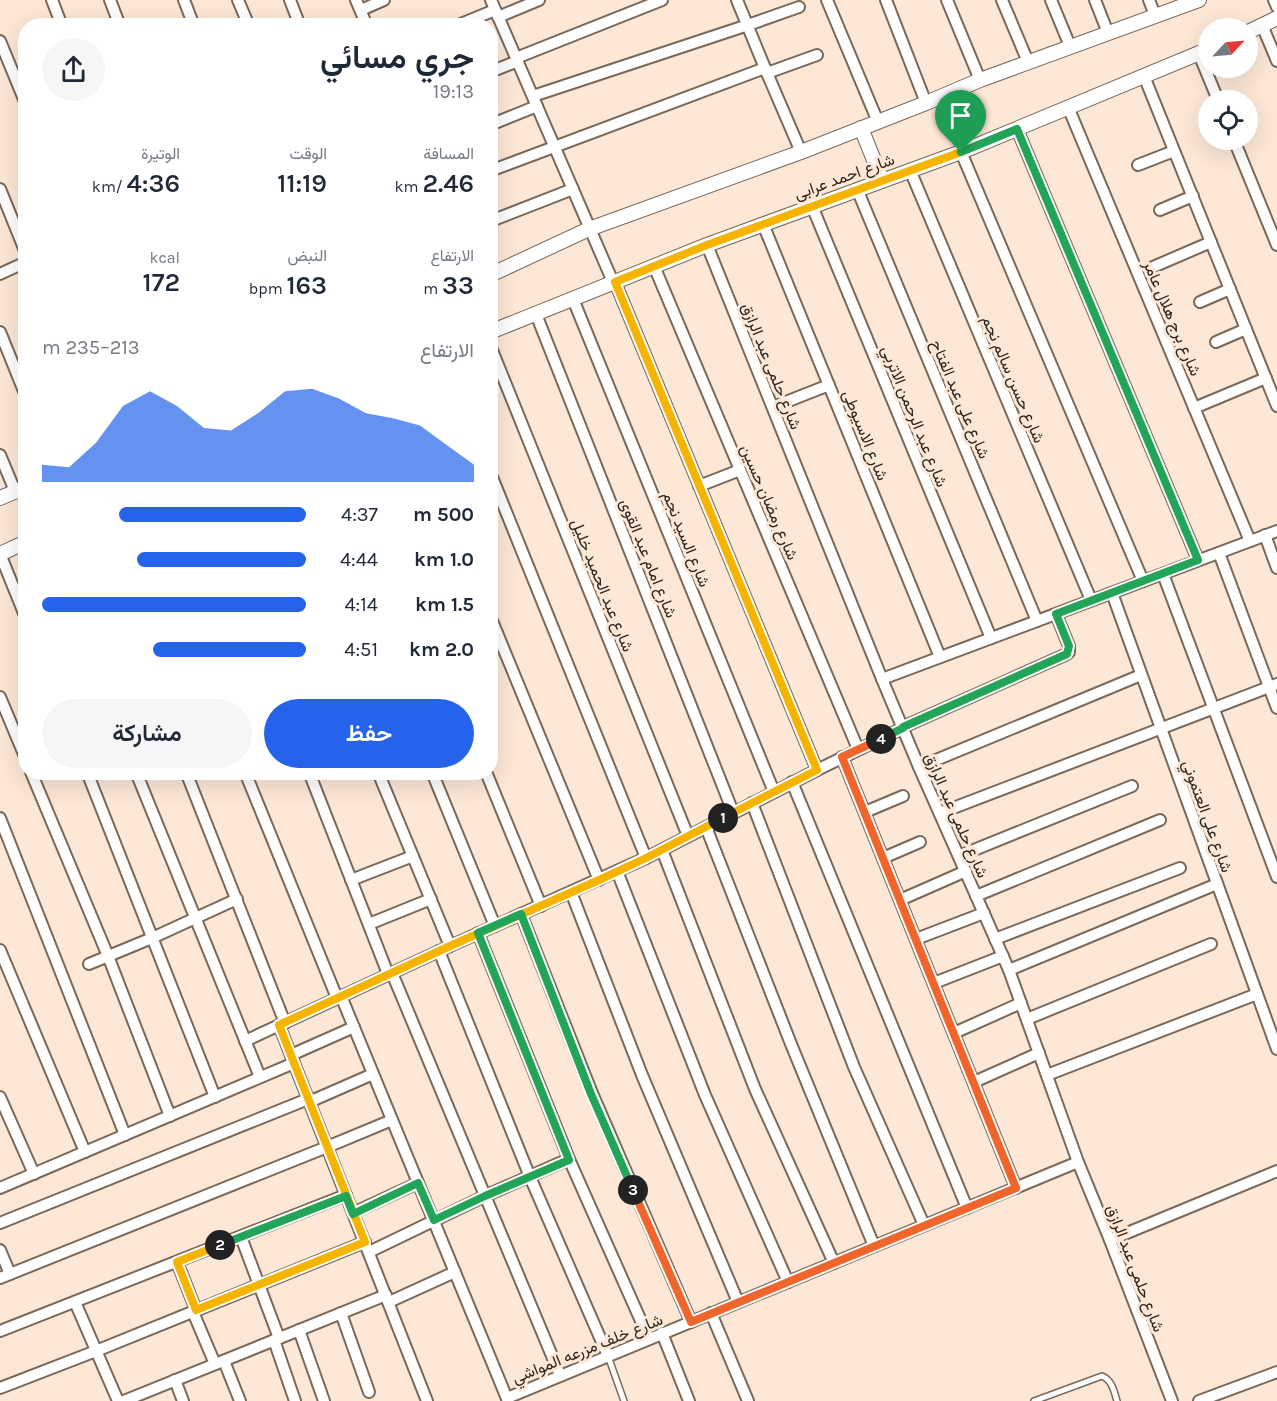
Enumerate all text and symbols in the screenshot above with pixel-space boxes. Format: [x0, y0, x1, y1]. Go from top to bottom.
north arrow [1198, 18, 1258, 78]
map controls [1198, 18, 1258, 150]
button: share [42, 38, 105, 101]
text: جري مسائي [320, 38, 474, 76]
text: 19:13 [433, 80, 474, 103]
pin [935, 90, 986, 152]
button: locate [1198, 90, 1258, 150]
icon: arrive [944, 99, 977, 132]
text: الوتيرة [141, 144, 180, 163]
text: الوقت [289, 144, 327, 163]
text: المسافة [423, 144, 474, 163]
street label: شارع احمد عرابى [791, 149, 898, 205]
text: 4:36 [127, 168, 180, 199]
text: 11:19 [277, 168, 327, 199]
text: 2.46 [422, 168, 474, 199]
text: /km [92, 177, 127, 196]
text: km [395, 177, 422, 196]
text: النبض [287, 246, 327, 265]
text: الارتفاع [431, 246, 474, 265]
text: kcal [149, 248, 180, 267]
street label: شارع برج هلال عامر [1137, 257, 1205, 379]
text: 172 [143, 267, 180, 298]
text: 163 [286, 270, 327, 301]
text: 33 [442, 270, 474, 301]
text: bpm [249, 279, 286, 298]
text: m [423, 279, 442, 298]
street label: شارع حلمى عبد الرازق [736, 300, 806, 433]
street label: شارع حسن سالم نجم [976, 313, 1049, 447]
text: 213–235 m [42, 336, 140, 359]
street label: شارع على عبد الفتاح [925, 337, 994, 462]
text: الارتفاع [420, 339, 474, 362]
street label: شارع عبد الرحمن الاتربي [874, 343, 952, 491]
street label: شارع الاسيوطى [837, 387, 892, 484]
street label: شارع رمضان حسين [735, 442, 802, 564]
street label: شارع السيد نجم [657, 489, 714, 591]
street label: شارع امام عبد القوى [614, 496, 681, 621]
text: 4:37 [341, 503, 378, 526]
text: 500 m [413, 503, 474, 526]
street label: شارع عبد الحميد خليل [565, 516, 638, 655]
text: 4:44 [340, 548, 378, 571]
text: 1.0 km [414, 548, 474, 571]
text: 4:14 [344, 593, 378, 616]
text: 1.5 km [415, 593, 474, 616]
text: 4:51 [344, 638, 378, 661]
text: 2.0 km [409, 638, 474, 661]
button: مشاركة [42, 699, 252, 768]
button: حفظ [264, 699, 474, 768]
pin: 4 [866, 724, 896, 754]
text: 4 [876, 729, 886, 748]
street label: شارع حلمى عبد الرازق [919, 750, 993, 881]
street label: شارع على العتموني [1175, 757, 1237, 876]
pin: 1 [708, 803, 738, 833]
text: 1 [720, 808, 726, 827]
pin: 3 [618, 1175, 648, 1205]
text: 3 [628, 1180, 638, 1199]
street label: شارع حلمى عبد الرازق [1101, 1202, 1169, 1335]
pin: 2 [205, 1230, 235, 1260]
text: 2 [215, 1235, 225, 1254]
street label: شارع خلف مزرعه المواشي [509, 1310, 667, 1391]

